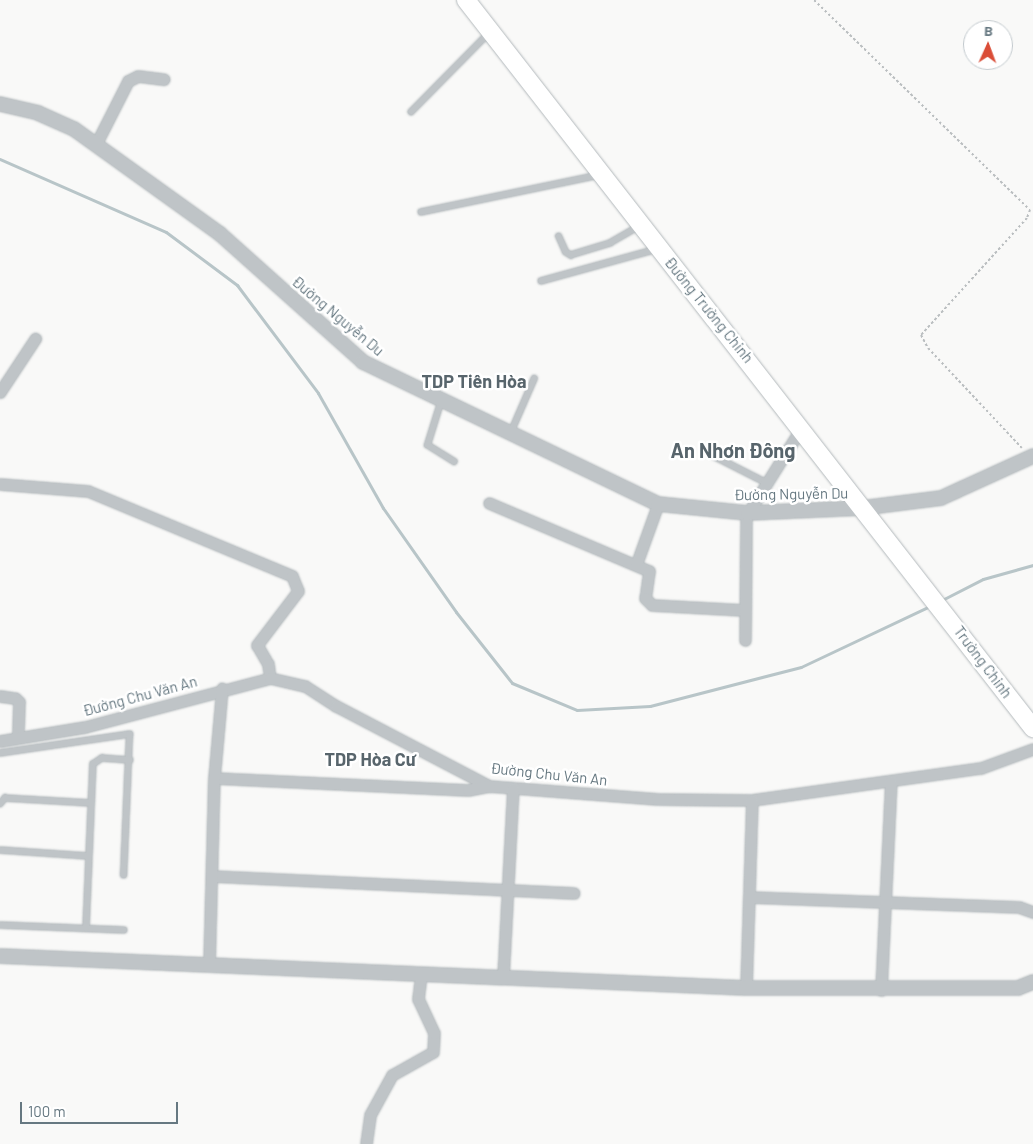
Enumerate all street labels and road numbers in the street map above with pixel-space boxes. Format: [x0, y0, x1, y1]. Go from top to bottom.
street label: Đường Trường Chinh [661, 253, 757, 367]
street label: Đường Nguyễn Du [288, 272, 388, 360]
street label: Đường Nguyễn Du [734, 484, 848, 504]
street label: Trường Chinh [950, 622, 1016, 702]
street label: Đường Chu Văn An [81, 672, 199, 720]
street label: Đường Chu Văn An [490, 759, 608, 789]

